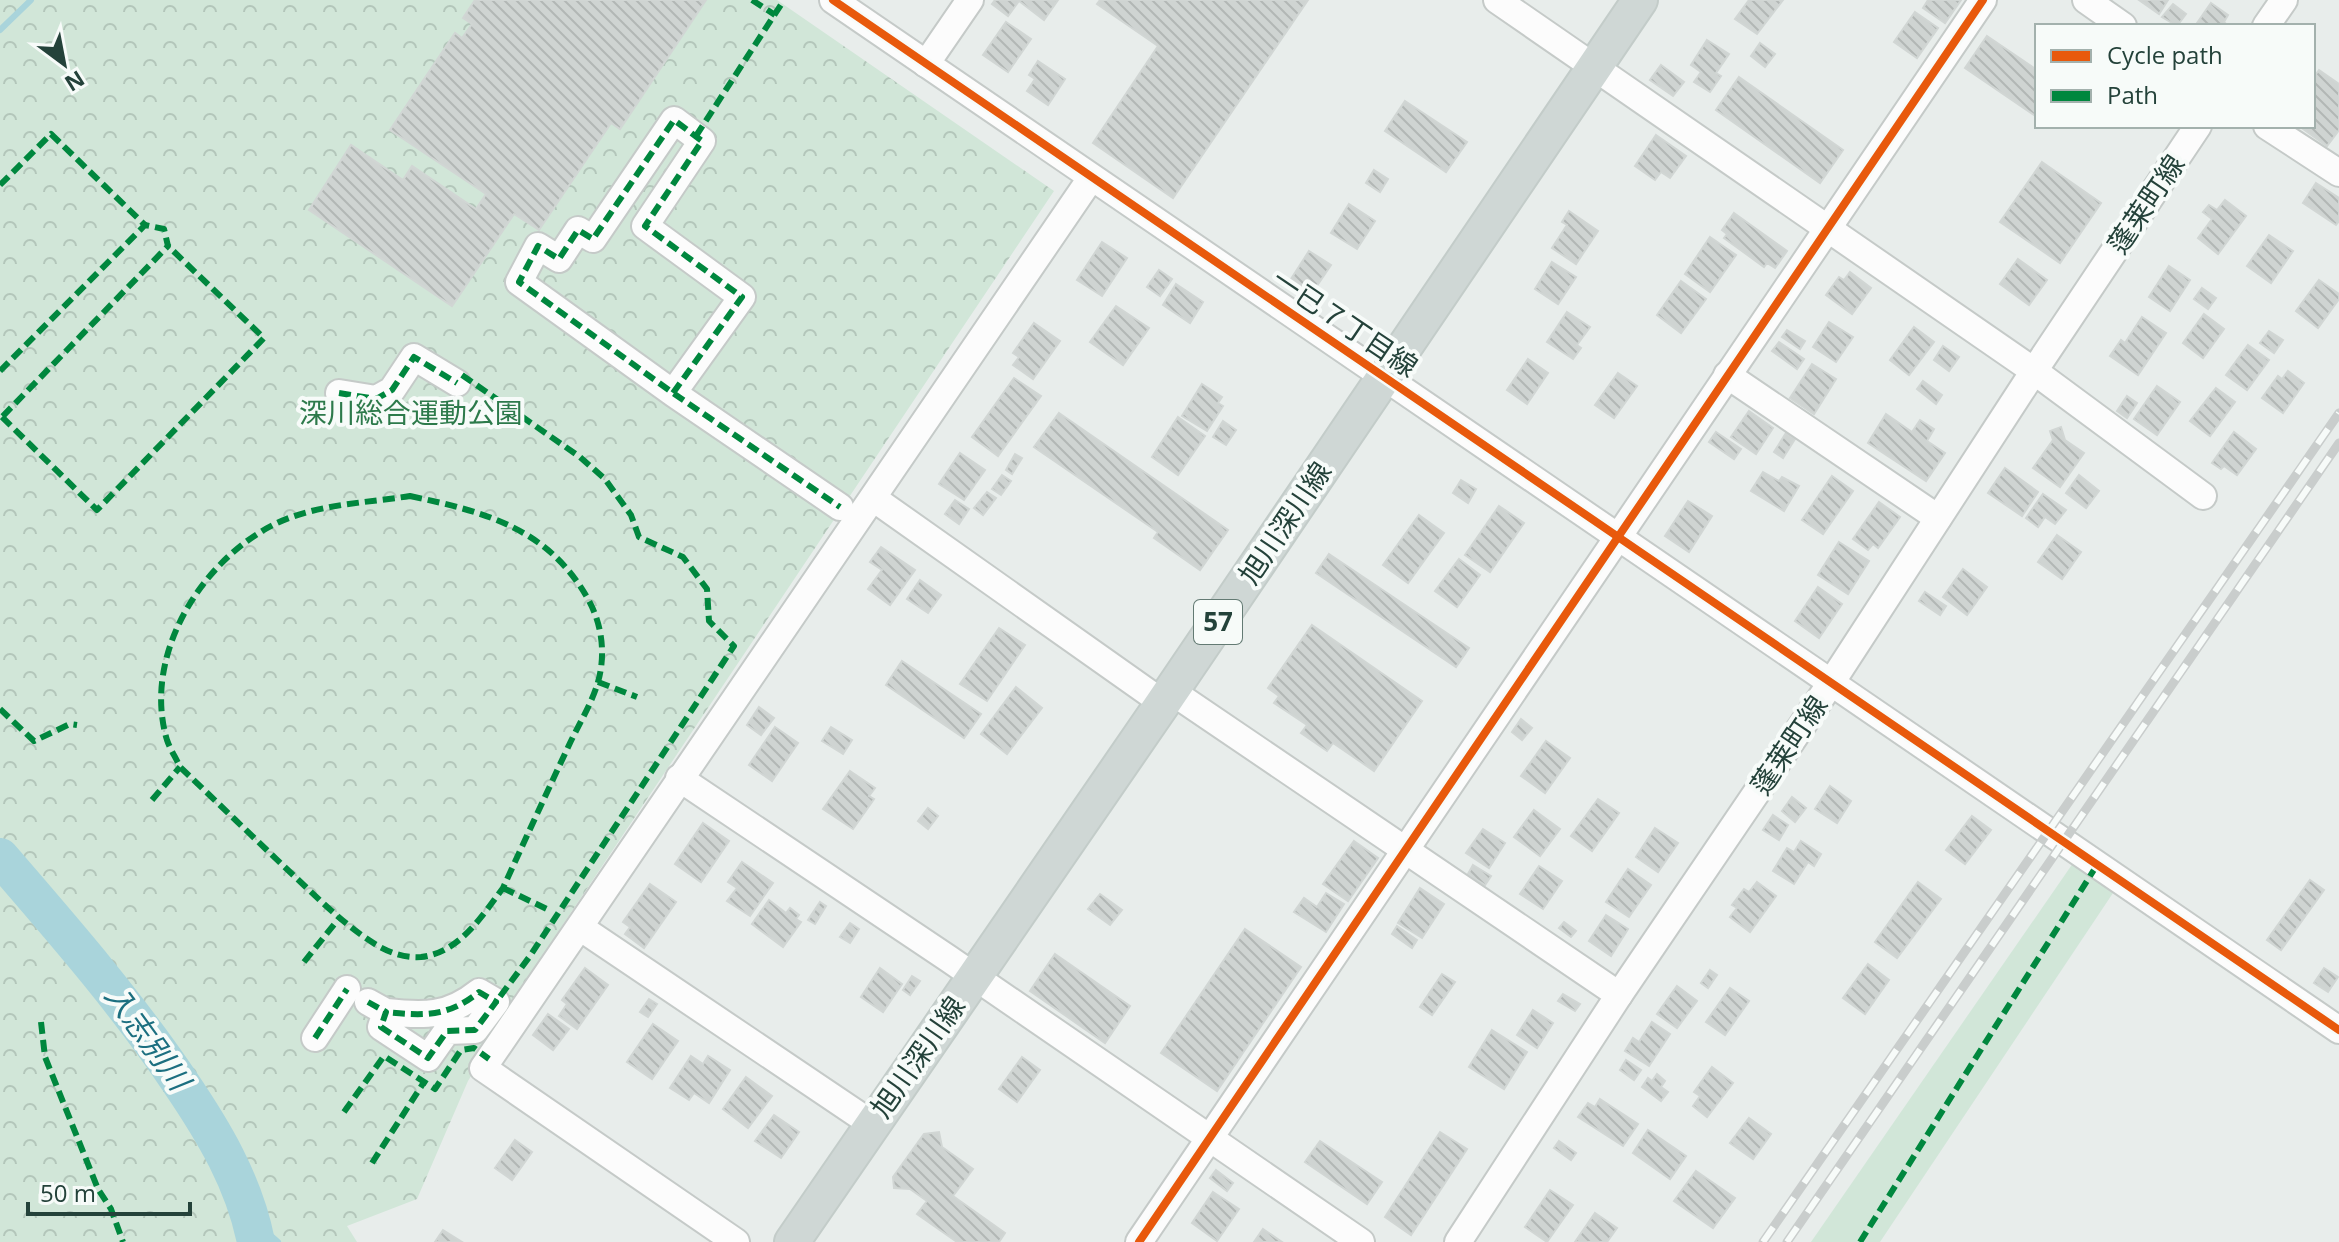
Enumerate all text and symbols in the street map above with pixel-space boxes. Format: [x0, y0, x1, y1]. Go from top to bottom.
north arrow [24, 24, 104, 104]
legend [2035, 24, 2315, 128]
text: Cycle path [2107, 38, 2223, 71]
text: N [60, 64, 91, 99]
text: Path [2107, 78, 2158, 111]
street label: 蓬莱町線 [2098, 146, 2192, 260]
street label: 一已７丁目線 [1265, 259, 1426, 385]
park label: 深川総合運動公園 [299, 393, 523, 431]
street label: 旭川深川線 [1229, 454, 1339, 591]
road number: 57 [1194, 600, 1242, 644]
street label: 蓬莱町線 [1741, 687, 1835, 801]
water label: 入志別川 [96, 977, 202, 1100]
street label: 旭川深川線 [861, 988, 973, 1125]
scale bar [28, 1166, 190, 1216]
text: 50 m [40, 1176, 96, 1209]

